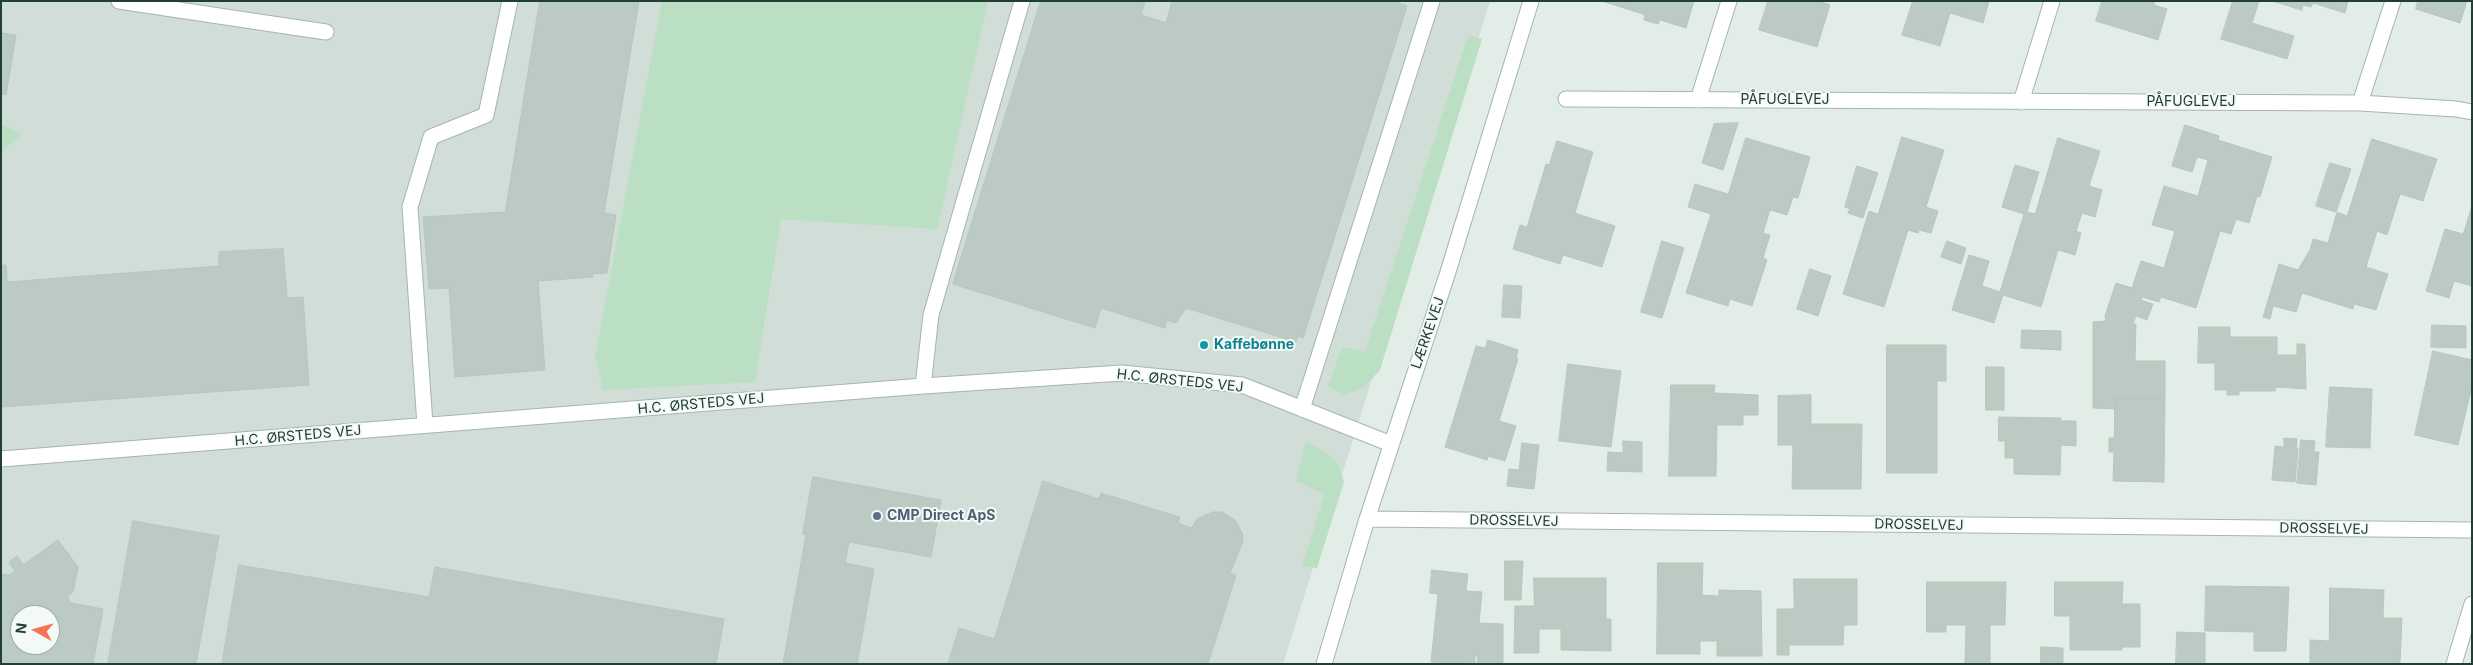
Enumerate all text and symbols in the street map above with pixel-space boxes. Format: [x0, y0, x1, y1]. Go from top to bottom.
street label: PÅFUGLEVEJ [1740, 92, 1830, 108]
street label: PÅFUGLEVEJ [2146, 94, 2236, 110]
street label: LÆRKEVEJ [1408, 295, 1448, 371]
place label: Kaffebønne [1214, 337, 1294, 353]
marker: Kaffebønne [1198, 339, 1210, 351]
street label: H.C. ØRSTEDS VEJ [1116, 366, 1244, 396]
street label: H.C. ØRSTEDS VEJ [637, 390, 765, 418]
street label: H.C. ØRSTEDS VEJ [234, 422, 362, 450]
place label: CMP Direct ApS [887, 508, 996, 524]
marker: CMP Direct ApS [871, 510, 883, 522]
street label: DROSSELVEJ [1469, 512, 1559, 530]
street label: DROSSELVEJ [1874, 516, 1964, 534]
street label: DROSSELVEJ [2279, 520, 2369, 538]
north arrow [10, 605, 60, 655]
text: N [12, 622, 30, 635]

